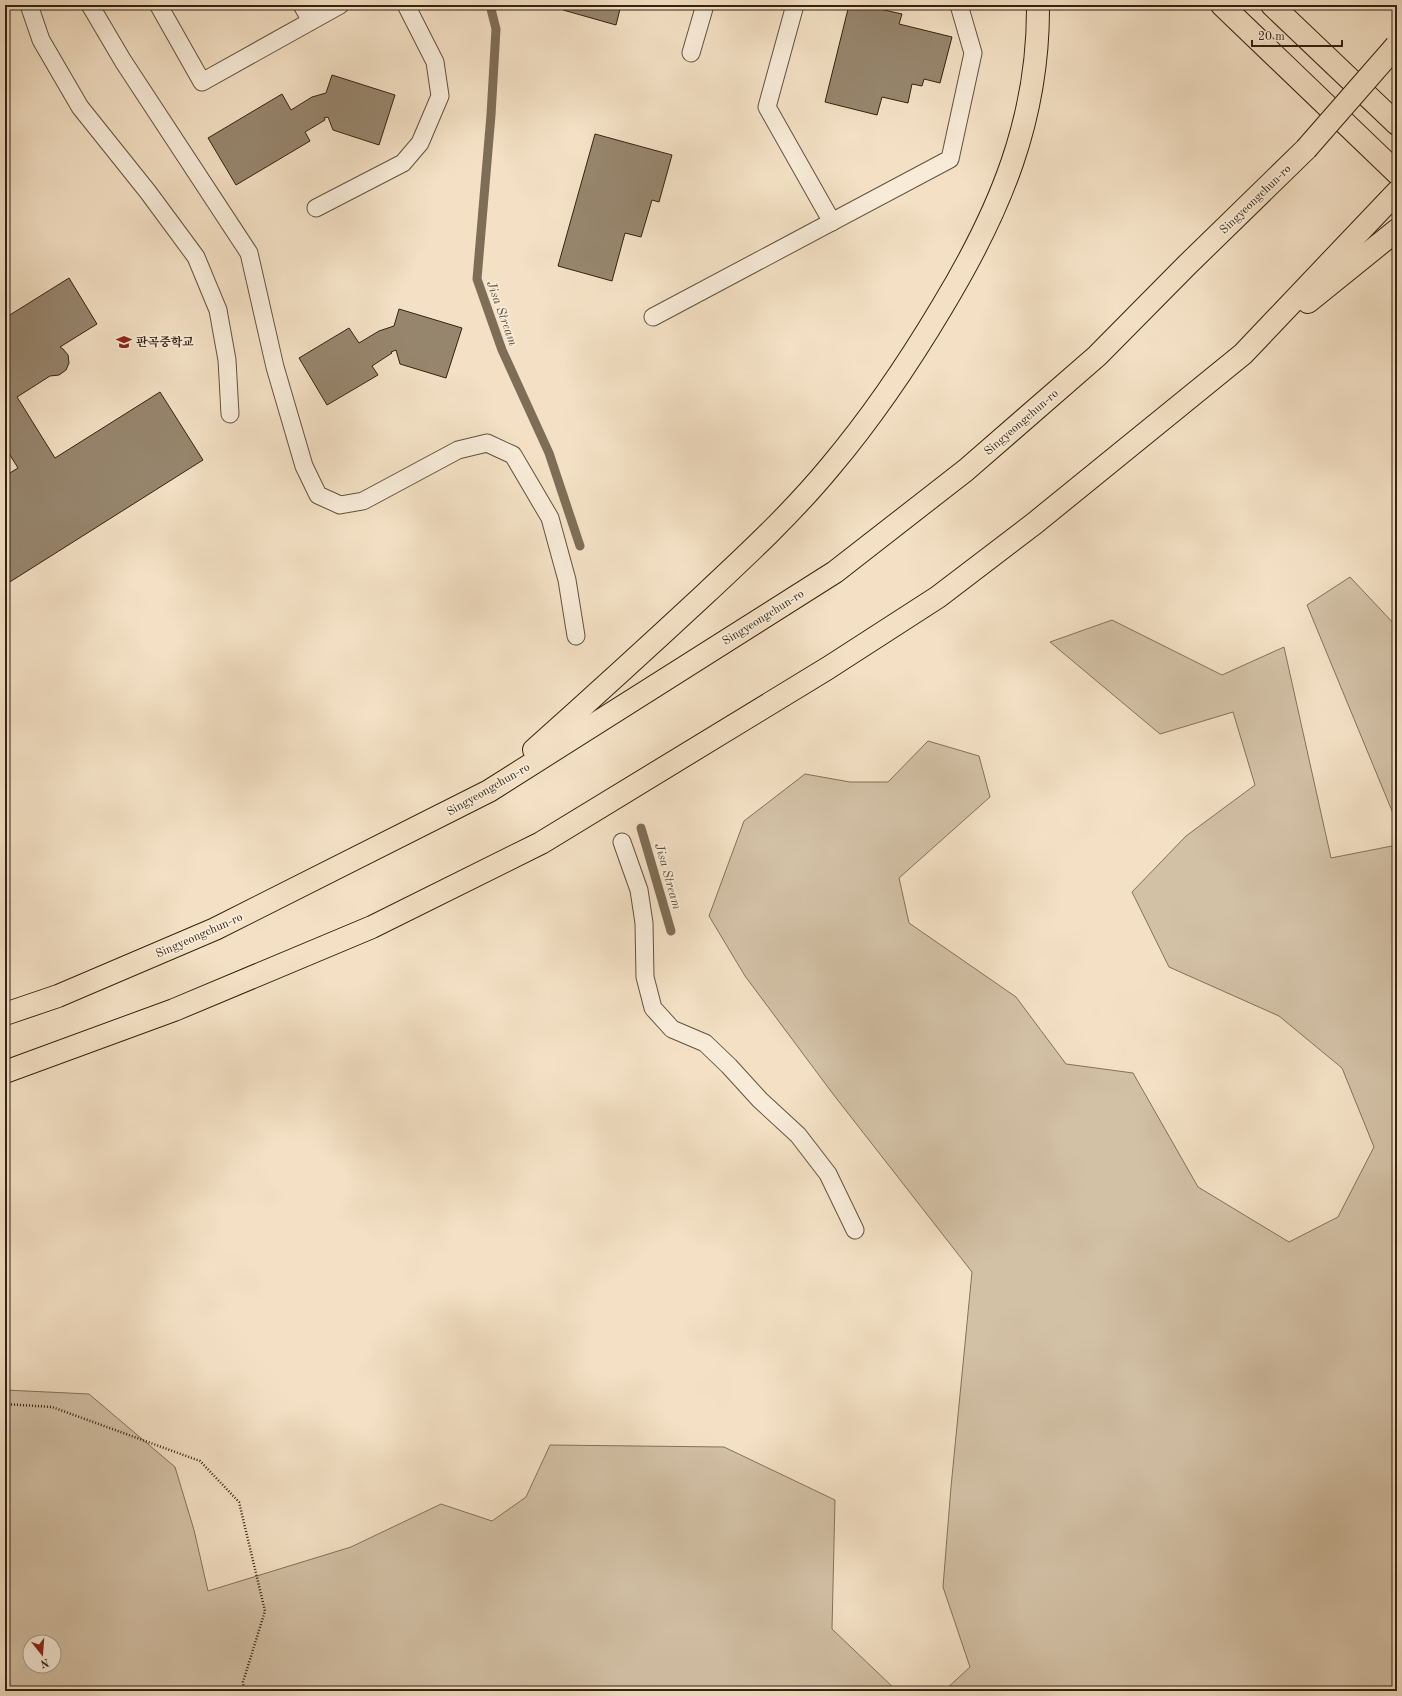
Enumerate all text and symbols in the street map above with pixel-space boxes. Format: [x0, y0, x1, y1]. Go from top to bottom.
scale bar [1252, 22, 1342, 48]
text: 20 m [1258, 31, 1285, 43]
street label: Singyeongchun-ro [1218, 163, 1294, 237]
water label: Jisa Stream [484, 279, 520, 348]
school or university icon: 판곡중학교 [115, 333, 133, 351]
place label: 판곡중학교 [136, 335, 194, 349]
street label: Singyeongchun-ro [982, 387, 1061, 458]
street label: Singyeongchun-ro [721, 588, 807, 648]
street label: Singyeongchun-ro [445, 761, 532, 819]
water label: Jisa Stream [652, 842, 683, 911]
street label: Singyeongchun-ro [154, 911, 245, 960]
north arrow [22, 1634, 62, 1674]
text: N [38, 1656, 50, 1669]

